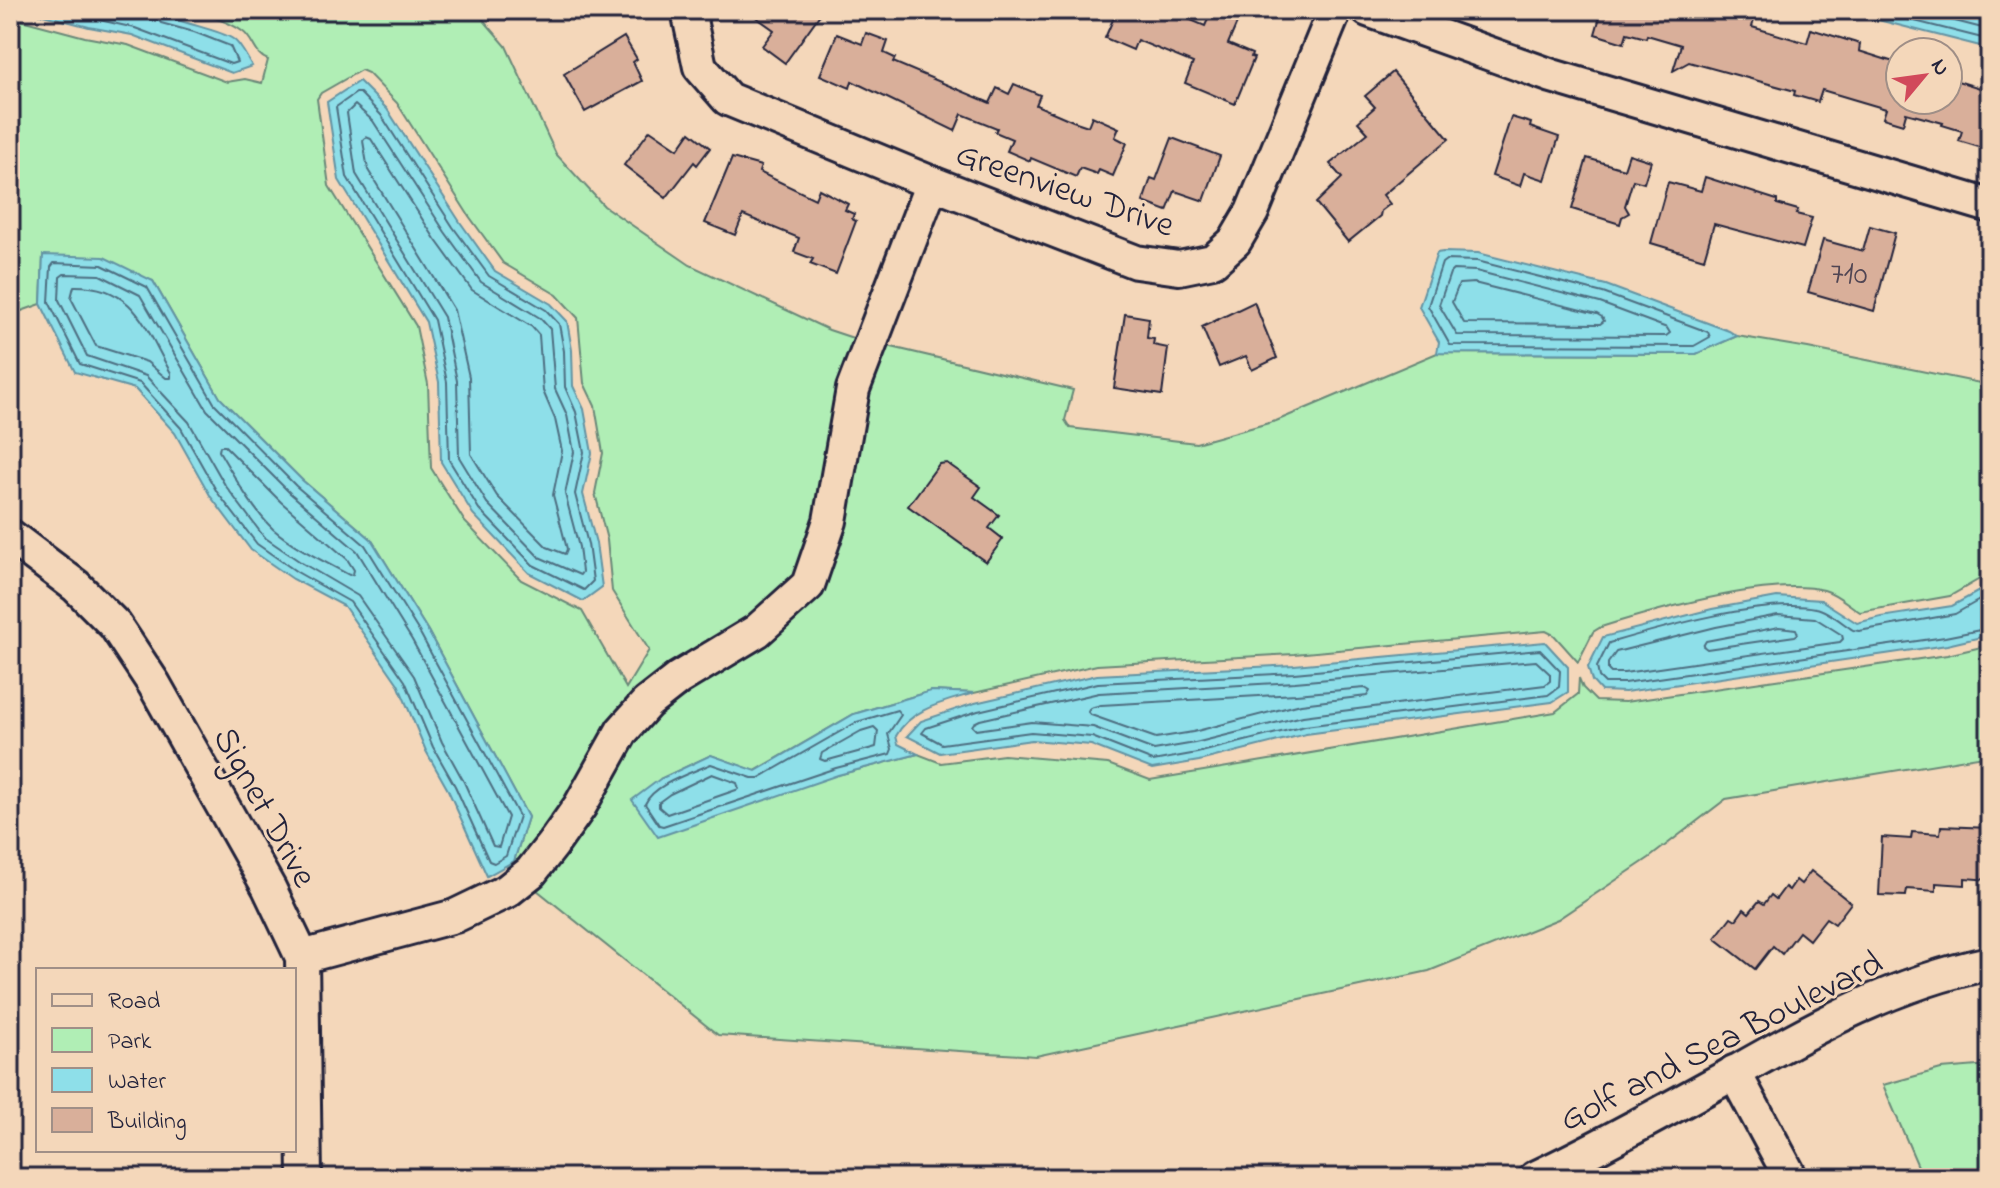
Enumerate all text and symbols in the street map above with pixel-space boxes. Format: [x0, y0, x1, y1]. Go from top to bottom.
north arrow [1884, 36, 1964, 116]
text: N [1921, 54, 1956, 82]
street label: Greenview Drive [948, 129, 1182, 254]
house number: 710 [1830, 252, 1868, 299]
street label: Signet Drive [197, 718, 329, 899]
street label: Golf and Sea Boulevard [1551, 938, 1893, 1148]
legend [36, 968, 296, 1152]
text: Road [108, 985, 161, 1020]
text: Park [108, 1025, 152, 1060]
text: Water [108, 1065, 166, 1100]
text: Building [107, 1105, 187, 1140]

